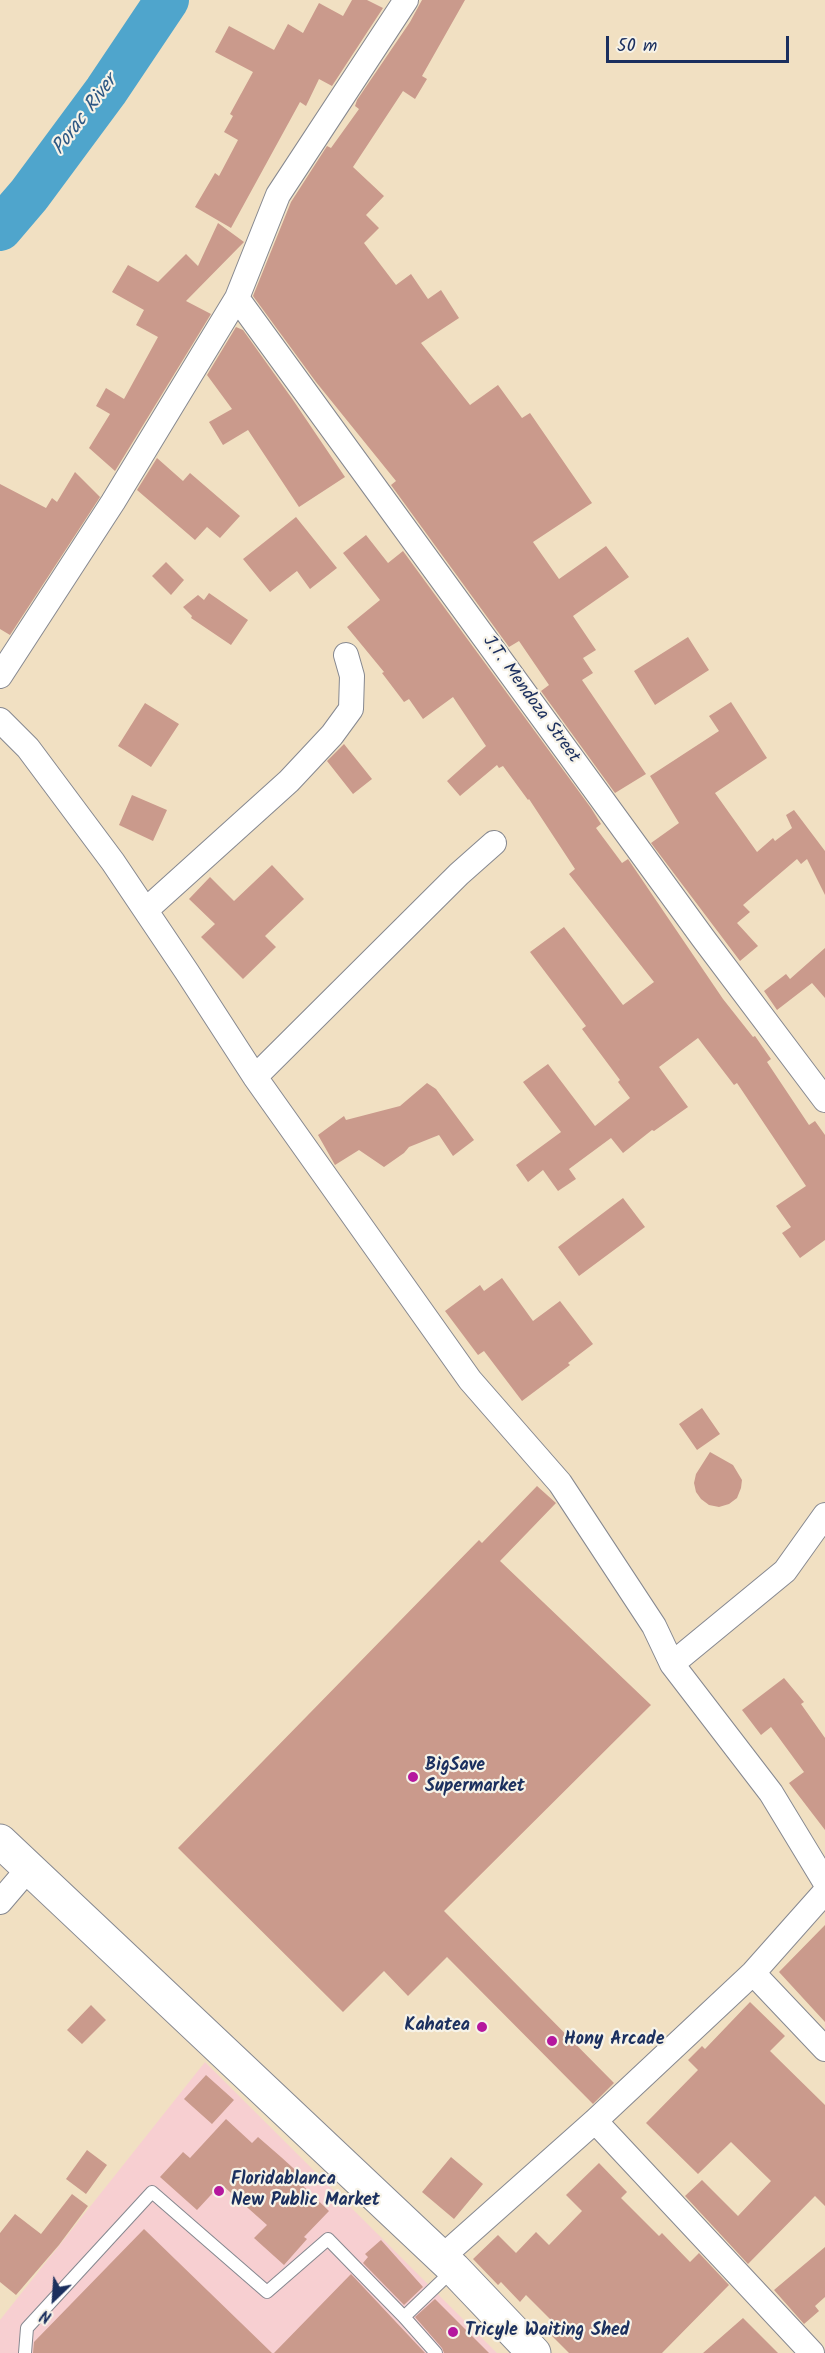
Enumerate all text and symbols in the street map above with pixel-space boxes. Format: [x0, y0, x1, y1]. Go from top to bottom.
scale bar [609, 24, 792, 62]
text: 50 m [617, 32, 657, 61]
water label: Porac River [48, 72, 124, 160]
street label: J.T. Mendoza Street [477, 632, 583, 768]
place label: BigSave Supermarket [425, 1756, 525, 1798]
marker: BigSave Supermarket [406, 1770, 420, 1784]
place label: Kahatea [405, 2016, 470, 2038]
marker: Kahatea [475, 2020, 489, 2034]
place label: Hony Arcade [564, 2030, 665, 2052]
marker: Hony Arcade [545, 2034, 559, 2048]
place label: Floridablanca New Public Market [231, 2170, 380, 2212]
marker: Floridablanca New Public Market [212, 2184, 226, 2198]
north arrow [24, 2269, 84, 2329]
text: N [36, 2302, 56, 2329]
place label: Tricyle Waiting Shed [465, 2321, 630, 2343]
marker: Tricyle Waiting Shed [446, 2325, 460, 2339]

